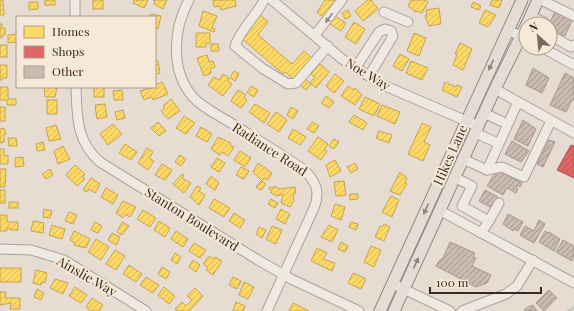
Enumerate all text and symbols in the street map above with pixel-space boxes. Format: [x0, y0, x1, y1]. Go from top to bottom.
one-way arrow [324, 12, 333, 23]
legend [16, 16, 156, 88]
north arrow [518, 16, 558, 56]
text: N [526, 18, 540, 35]
text: Homes [52, 23, 90, 39]
text: Shops [52, 43, 84, 59]
street label: Noe Way [343, 54, 394, 94]
one-way arrow [488, 60, 494, 71]
text: Other [52, 63, 84, 79]
street label: Radiance Road [229, 118, 311, 179]
street label: Hikes Lane [429, 121, 471, 188]
street label: Stanton Boulevard [142, 183, 243, 254]
one-way arrow [423, 204, 429, 215]
street label: Ainslie Way [53, 251, 121, 300]
one-way arrow [413, 257, 419, 268]
scale bar [430, 269, 541, 295]
text: 100 m [436, 274, 469, 290]

